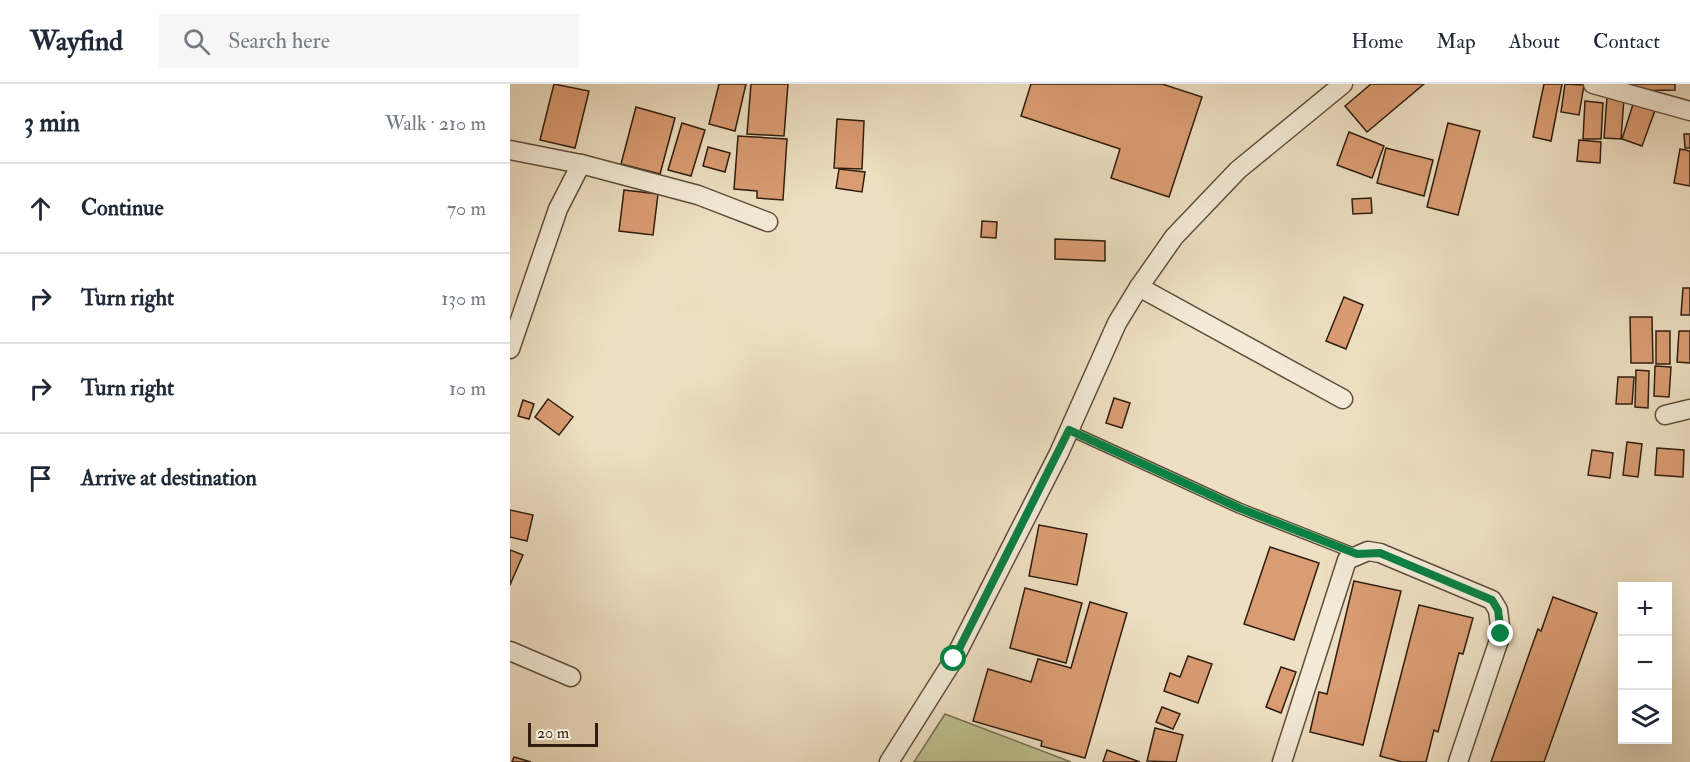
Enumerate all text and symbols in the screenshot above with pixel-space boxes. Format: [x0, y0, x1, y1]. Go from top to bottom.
search box [159, 14, 579, 68]
text: Wayfind [30, 24, 123, 59]
icon: search [180, 25, 213, 58]
text: Search here [228, 27, 330, 55]
text: Home [1351, 28, 1403, 55]
text: Map [1436, 28, 1476, 55]
text: About [1509, 28, 1560, 55]
text: Contact [1593, 28, 1660, 55]
text: 3 min [24, 107, 80, 139]
text: Walk · 210 m [385, 111, 486, 136]
icon: ahead [24, 192, 57, 225]
text: Continue [81, 194, 164, 222]
text: 70 m [447, 196, 486, 221]
icon: right [24, 282, 57, 315]
text: Turn right [81, 284, 174, 312]
text: 130 m [441, 286, 486, 311]
icon: right [24, 372, 57, 405]
text: Turn right [81, 374, 174, 402]
text: 10 m [449, 376, 486, 401]
icon: arrive [24, 462, 57, 495]
text: Arrive at destination [81, 464, 257, 492]
map controls [1618, 582, 1672, 744]
button: + [1618, 582, 1672, 636]
route end [1487, 620, 1513, 646]
button: − [1618, 636, 1672, 690]
route start [940, 645, 966, 671]
button: layers [1618, 690, 1672, 744]
scale bar [528, 720, 598, 748]
text: 20 m [537, 723, 569, 743]

